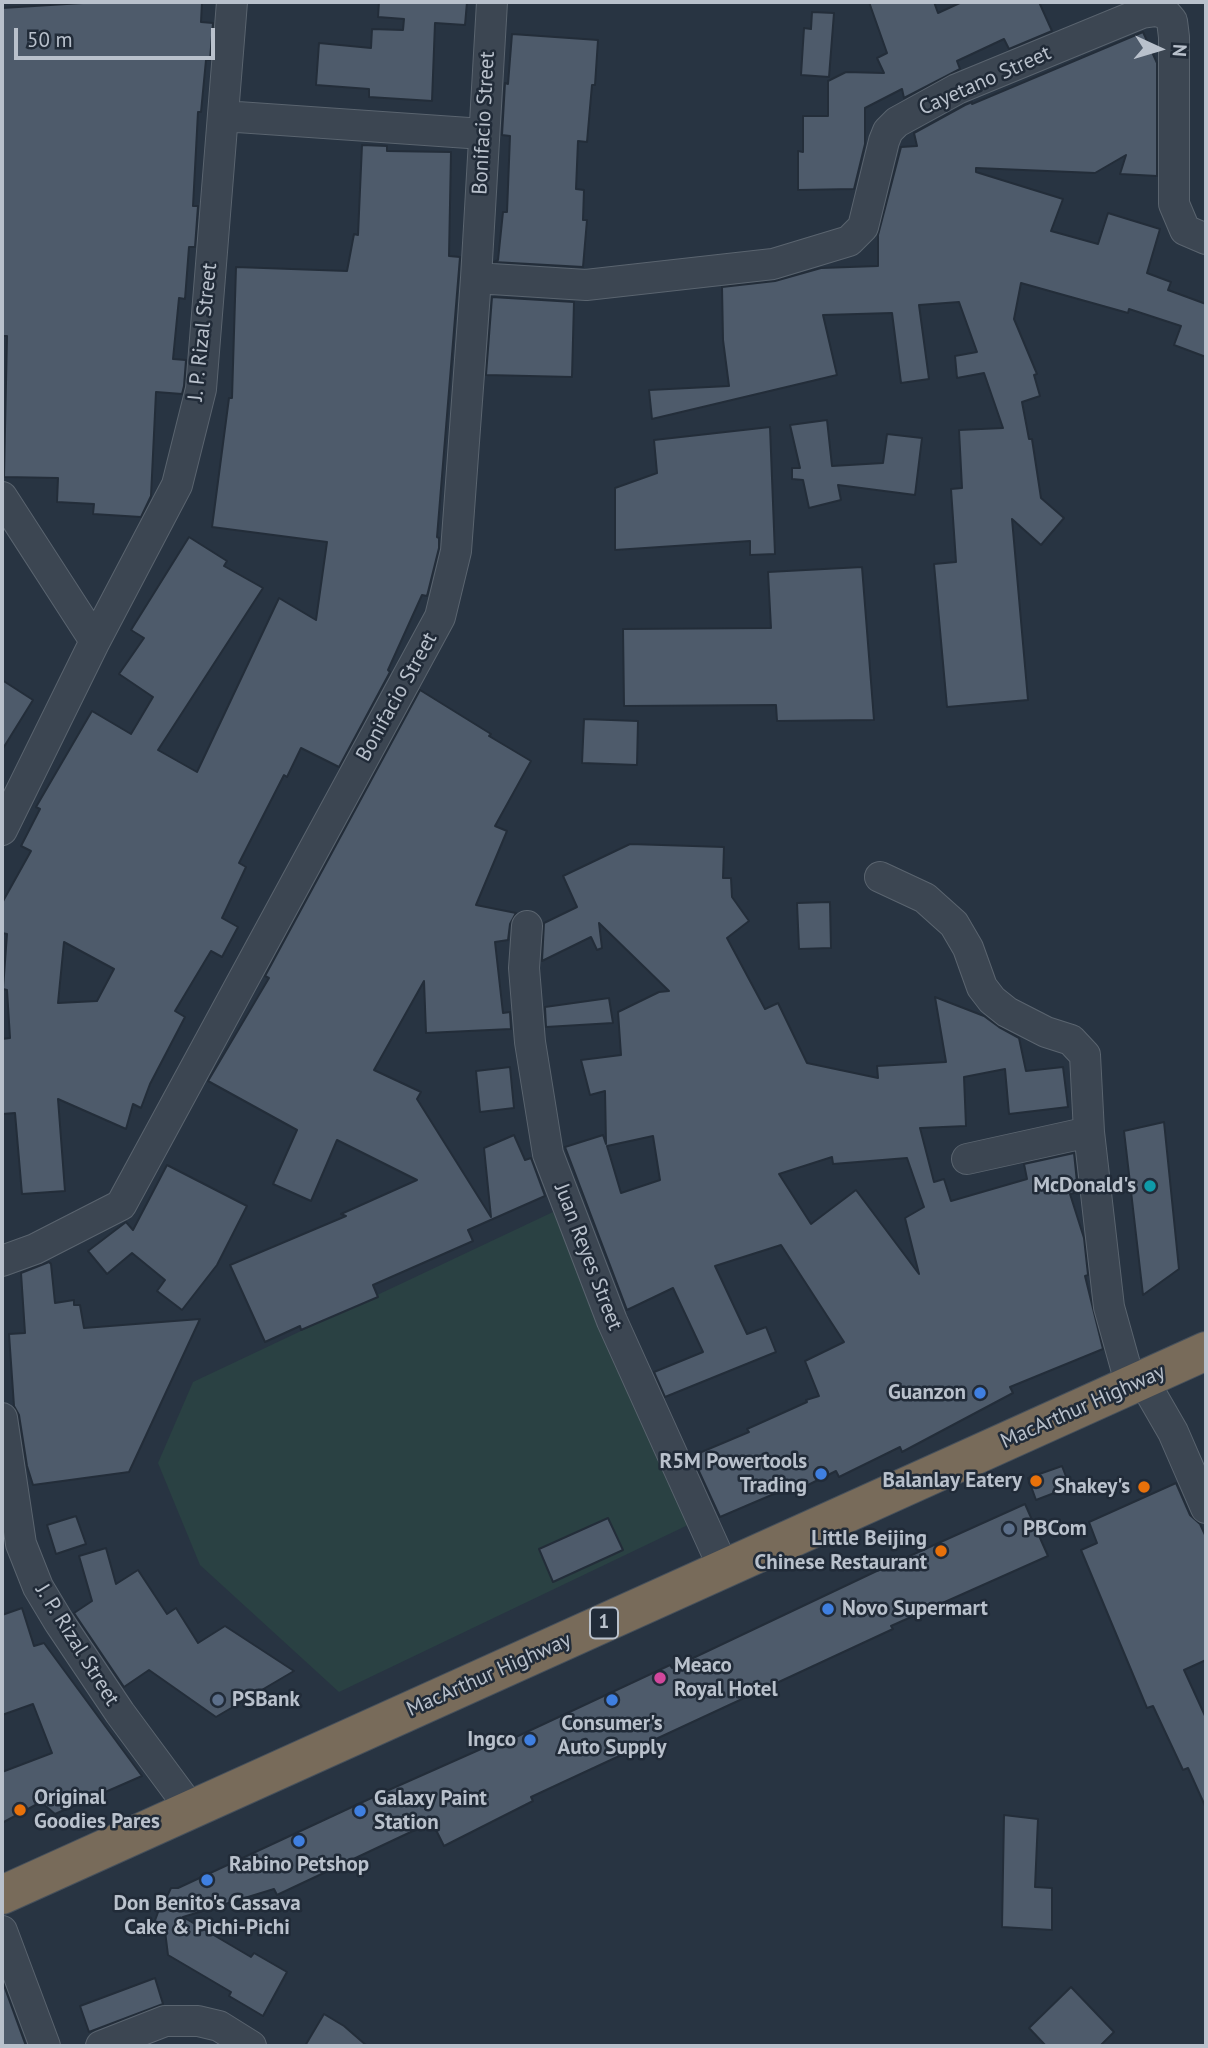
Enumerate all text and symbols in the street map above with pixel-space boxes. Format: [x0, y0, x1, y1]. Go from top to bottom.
scale bar [18, 14, 219, 58]
north arrow [1124, 14, 1194, 84]
text: 50 m [27, 26, 73, 53]
street label: Cayetano Street [915, 41, 1055, 121]
text: N [1168, 43, 1192, 58]
street label: Bonifacio Street [468, 51, 500, 195]
street label: J. P. Rizal Street [183, 262, 223, 402]
street label: Bonifacio Street [351, 628, 443, 766]
place label: McDonald's [1033, 1173, 1136, 1199]
marker: McDonald's [1142, 1178, 1158, 1194]
street label: Juan Reyes Street [548, 1180, 628, 1334]
street label: MacArthur Highway [997, 1359, 1169, 1455]
place label: Guanzon [888, 1380, 966, 1406]
marker: Guanzon [972, 1385, 988, 1401]
place label: R5M Powertools Trading [660, 1449, 807, 1499]
marker: R5M Powertools Trading [813, 1466, 829, 1482]
place label: Balanlay Eatery [883, 1468, 1022, 1494]
marker: Balanlay Eatery [1028, 1473, 1044, 1489]
place label: Shakey's [1054, 1474, 1130, 1500]
marker: Shakey's [1136, 1479, 1152, 1495]
place label: PBCom [1023, 1516, 1087, 1542]
marker: PBCom [1001, 1521, 1017, 1537]
place label: Little Beijing Chinese Restaurant [754, 1526, 927, 1576]
marker: Little Beijing Chinese Restaurant [933, 1543, 949, 1559]
street label: J. P. Rizal Street [30, 1580, 124, 1710]
place label: Novo Supermart [842, 1596, 988, 1622]
marker: Novo Supermart [820, 1601, 836, 1617]
road number: 1 [590, 1608, 618, 1638]
street label: MacArthur Highway [403, 1627, 575, 1723]
place label: Meaco Royal Hotel [674, 1653, 778, 1703]
marker: Meaco Royal Hotel [652, 1670, 668, 1686]
place label: PSBank [232, 1687, 300, 1713]
marker: PSBank [210, 1692, 226, 1708]
marker: Consumer's Auto Supply [604, 1692, 620, 1708]
place label: Consumer's Auto Supply [557, 1711, 667, 1761]
place label: Ingco [467, 1727, 516, 1753]
marker: Ingco [522, 1732, 538, 1748]
place label: Original Goodies Pares [34, 1785, 160, 1835]
place label: Galaxy Paint Station [374, 1786, 487, 1836]
marker: Original Goodies Pares [12, 1802, 28, 1818]
marker: Galaxy Paint Station [352, 1803, 368, 1819]
marker: Rabino Petshop [291, 1833, 307, 1849]
place label: Rabino Petshop [229, 1852, 369, 1878]
marker: Don Benito's Cassava Cake & Pichi-Pichi [199, 1872, 215, 1888]
place label: Don Benito's Cassava Cake & Pichi-Pichi [113, 1891, 301, 1941]

